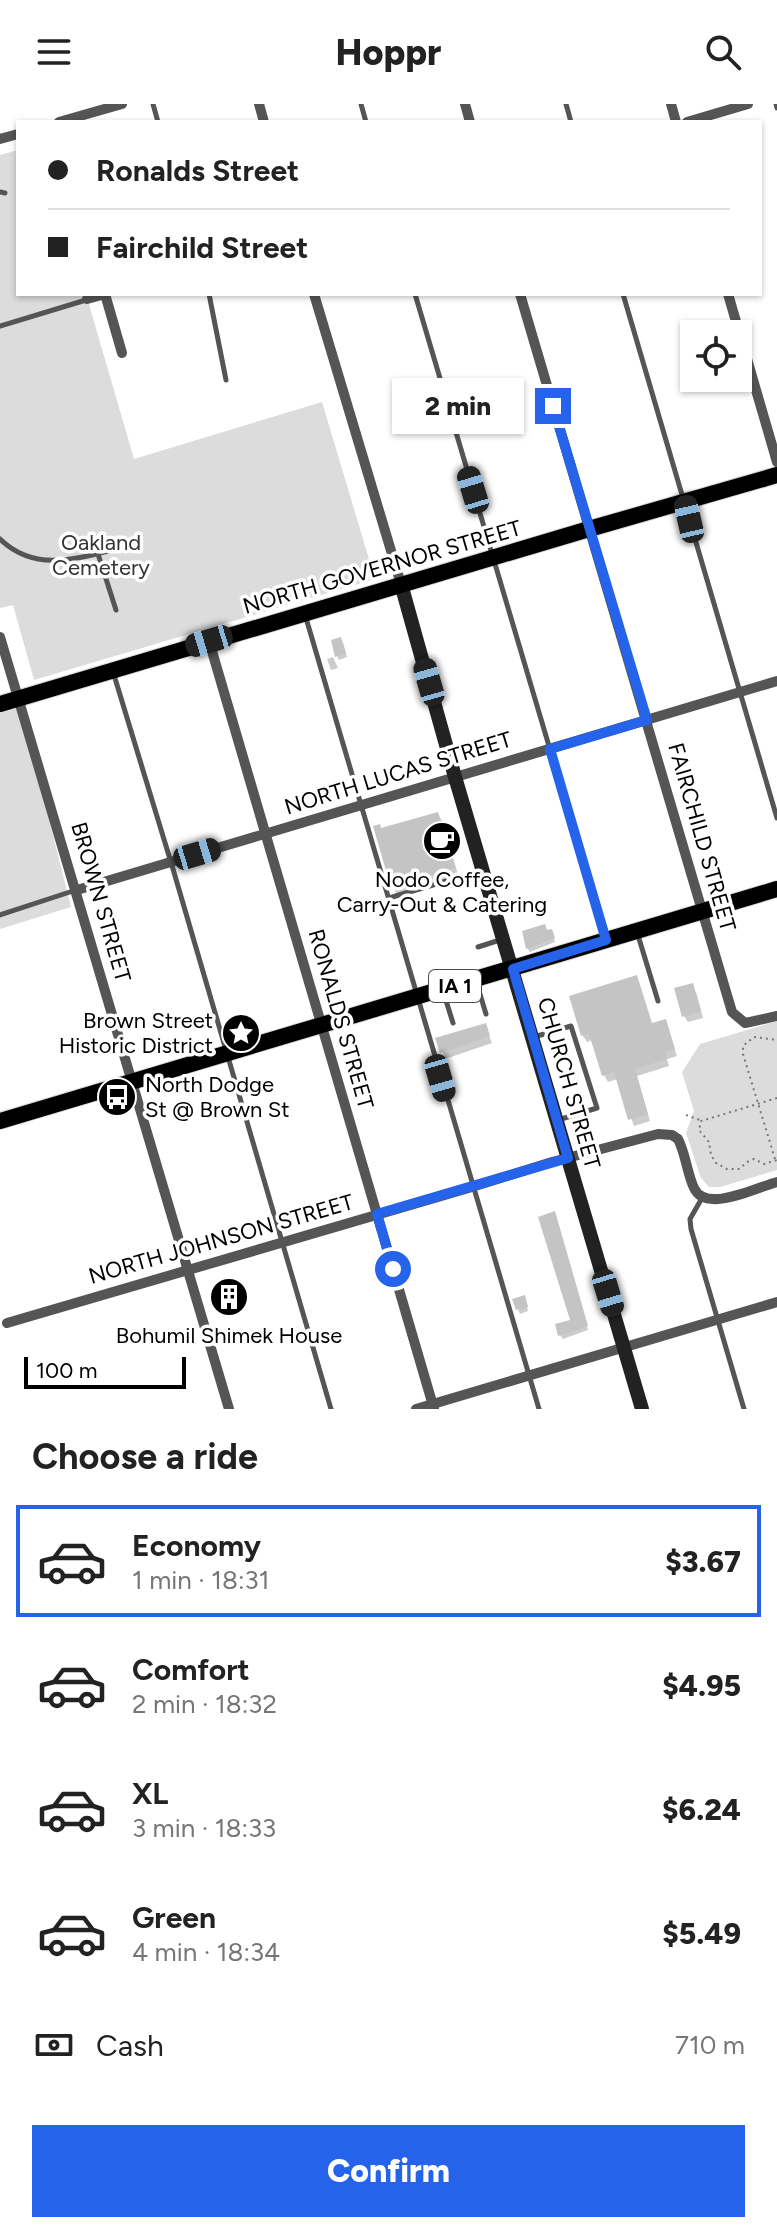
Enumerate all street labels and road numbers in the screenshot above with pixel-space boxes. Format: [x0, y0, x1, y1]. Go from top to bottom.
street label: NORTH GOVERNOR STREET [240, 514, 524, 620]
street label: NORTH LUCAS STREET [281, 726, 515, 820]
street label: FAIRCHILD STREET [662, 740, 742, 934]
street label: BROWN STREET [65, 819, 137, 985]
street label: RONALDS STREET [302, 926, 380, 1112]
road number: IA 1 [429, 970, 481, 1002]
street label: CHURCH STREET [532, 994, 606, 1172]
street label: NORTH JOHNSON STREET [85, 1188, 357, 1290]

